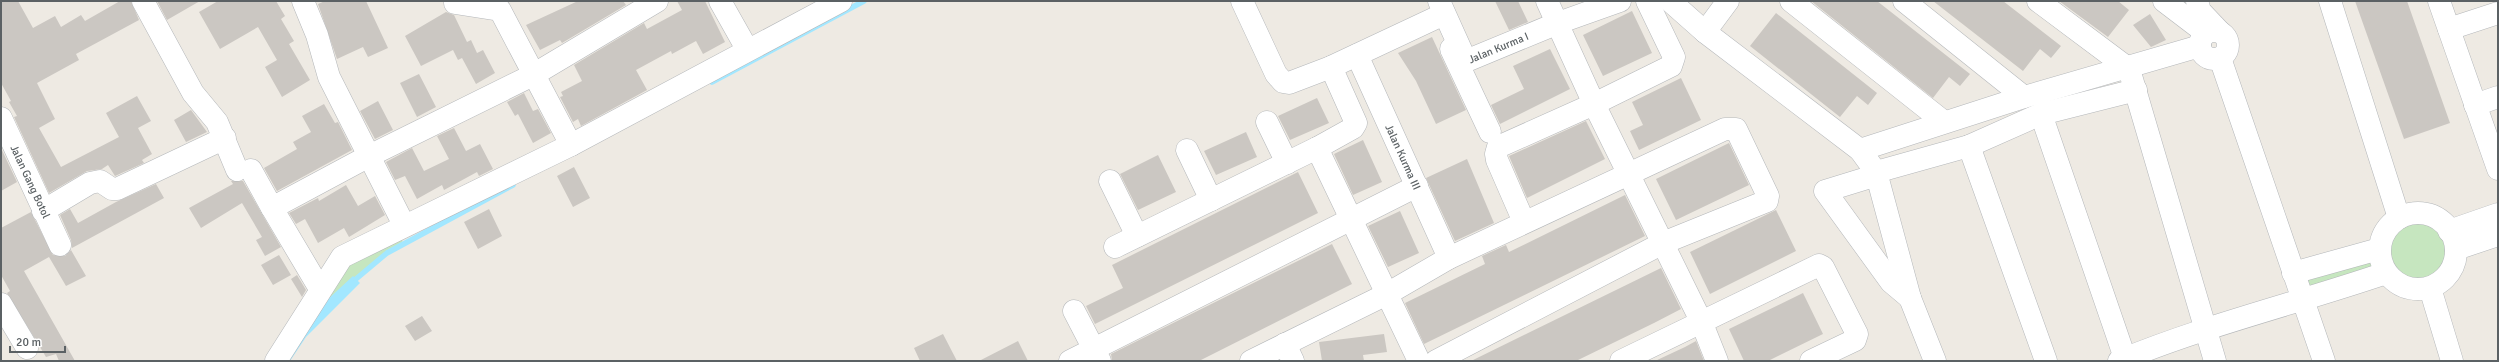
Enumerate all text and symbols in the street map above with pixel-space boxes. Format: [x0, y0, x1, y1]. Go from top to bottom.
street label: Jalan Kurma I [1467, 30, 1531, 66]
street label: Jalan Kurma III [1382, 122, 1423, 192]
street label: Jalan Gang Botol [7, 143, 53, 220]
scale bar [10, 328, 65, 354]
text: 20 m [16, 335, 41, 350]

